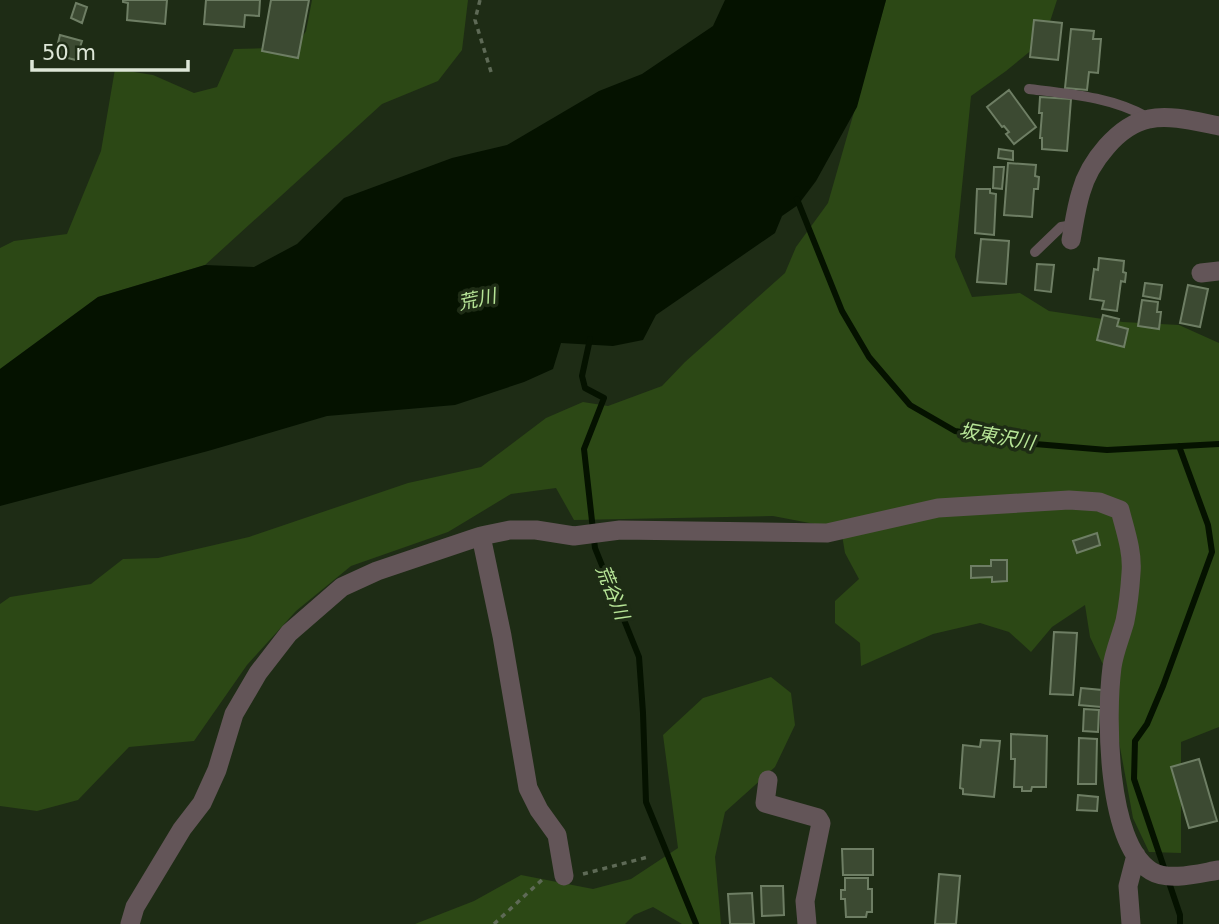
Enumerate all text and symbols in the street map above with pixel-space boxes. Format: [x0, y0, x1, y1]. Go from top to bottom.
scale bar [32, 28, 187, 72]
text: 50 m [42, 41, 96, 65]
water label: 荒川 [456, 284, 500, 314]
water label: 坂東沢川 [958, 419, 1038, 454]
water label: 荒谷川 [592, 561, 635, 624]

